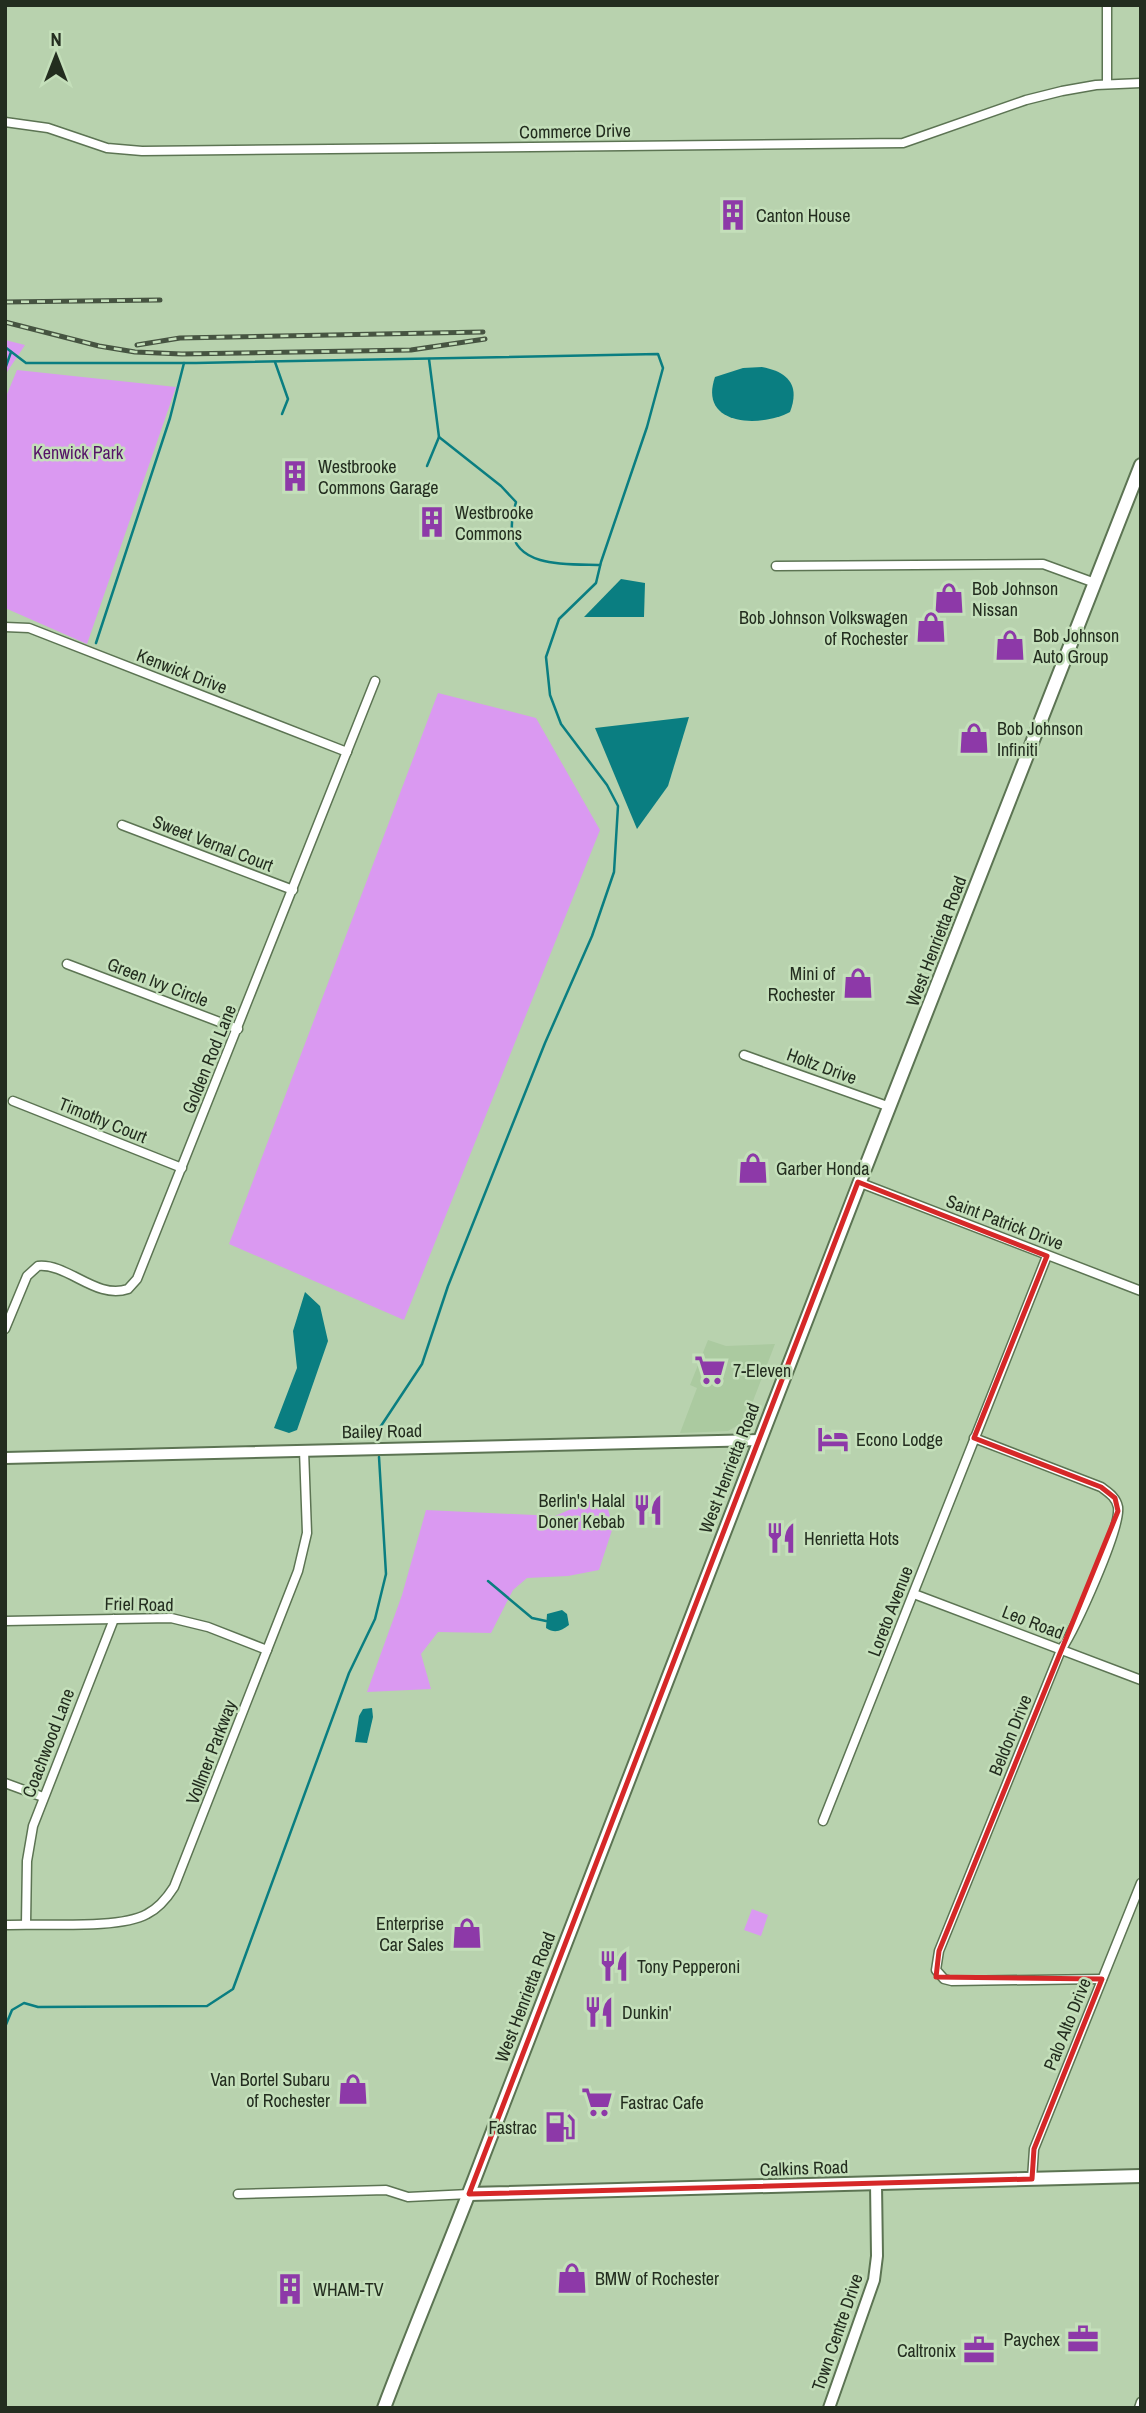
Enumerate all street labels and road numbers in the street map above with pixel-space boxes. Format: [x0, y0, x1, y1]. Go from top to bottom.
street label: Commerce Drive [519, 118, 631, 144]
street label: Kenwick Drive [133, 642, 231, 700]
street label: Sweet Vernal Court [149, 809, 277, 877]
street label: West Henrietta Road [900, 872, 972, 1010]
street label: Green Ivy Circle [104, 951, 212, 1013]
street label: Golden Rod Lane [176, 1001, 242, 1117]
street label: Holtz Drive [783, 1042, 861, 1090]
street label: Timothy Court [55, 1091, 151, 1149]
street label: Saint Patrick Drive [943, 1188, 1067, 1256]
street label: West Henrietta Road [693, 1399, 765, 1537]
street label: Bailey Road [342, 1418, 422, 1444]
street label: Loreto Avenue [861, 1562, 919, 1660]
street label: Friel Road [104, 1591, 174, 1617]
street label: Leo Road [999, 1599, 1067, 1645]
street label: Coachwood Lane [16, 1685, 80, 1801]
street label: Beldon Drive [982, 1691, 1038, 1779]
street label: Vollmer Parkway [180, 1696, 243, 1808]
street label: West Henrietta Road [489, 1928, 561, 2066]
street label: Palo Alto Drive [1037, 1974, 1097, 2074]
street label: Calkins Road [759, 2154, 849, 2182]
street label: Town Centre Drive [805, 2270, 869, 2394]

